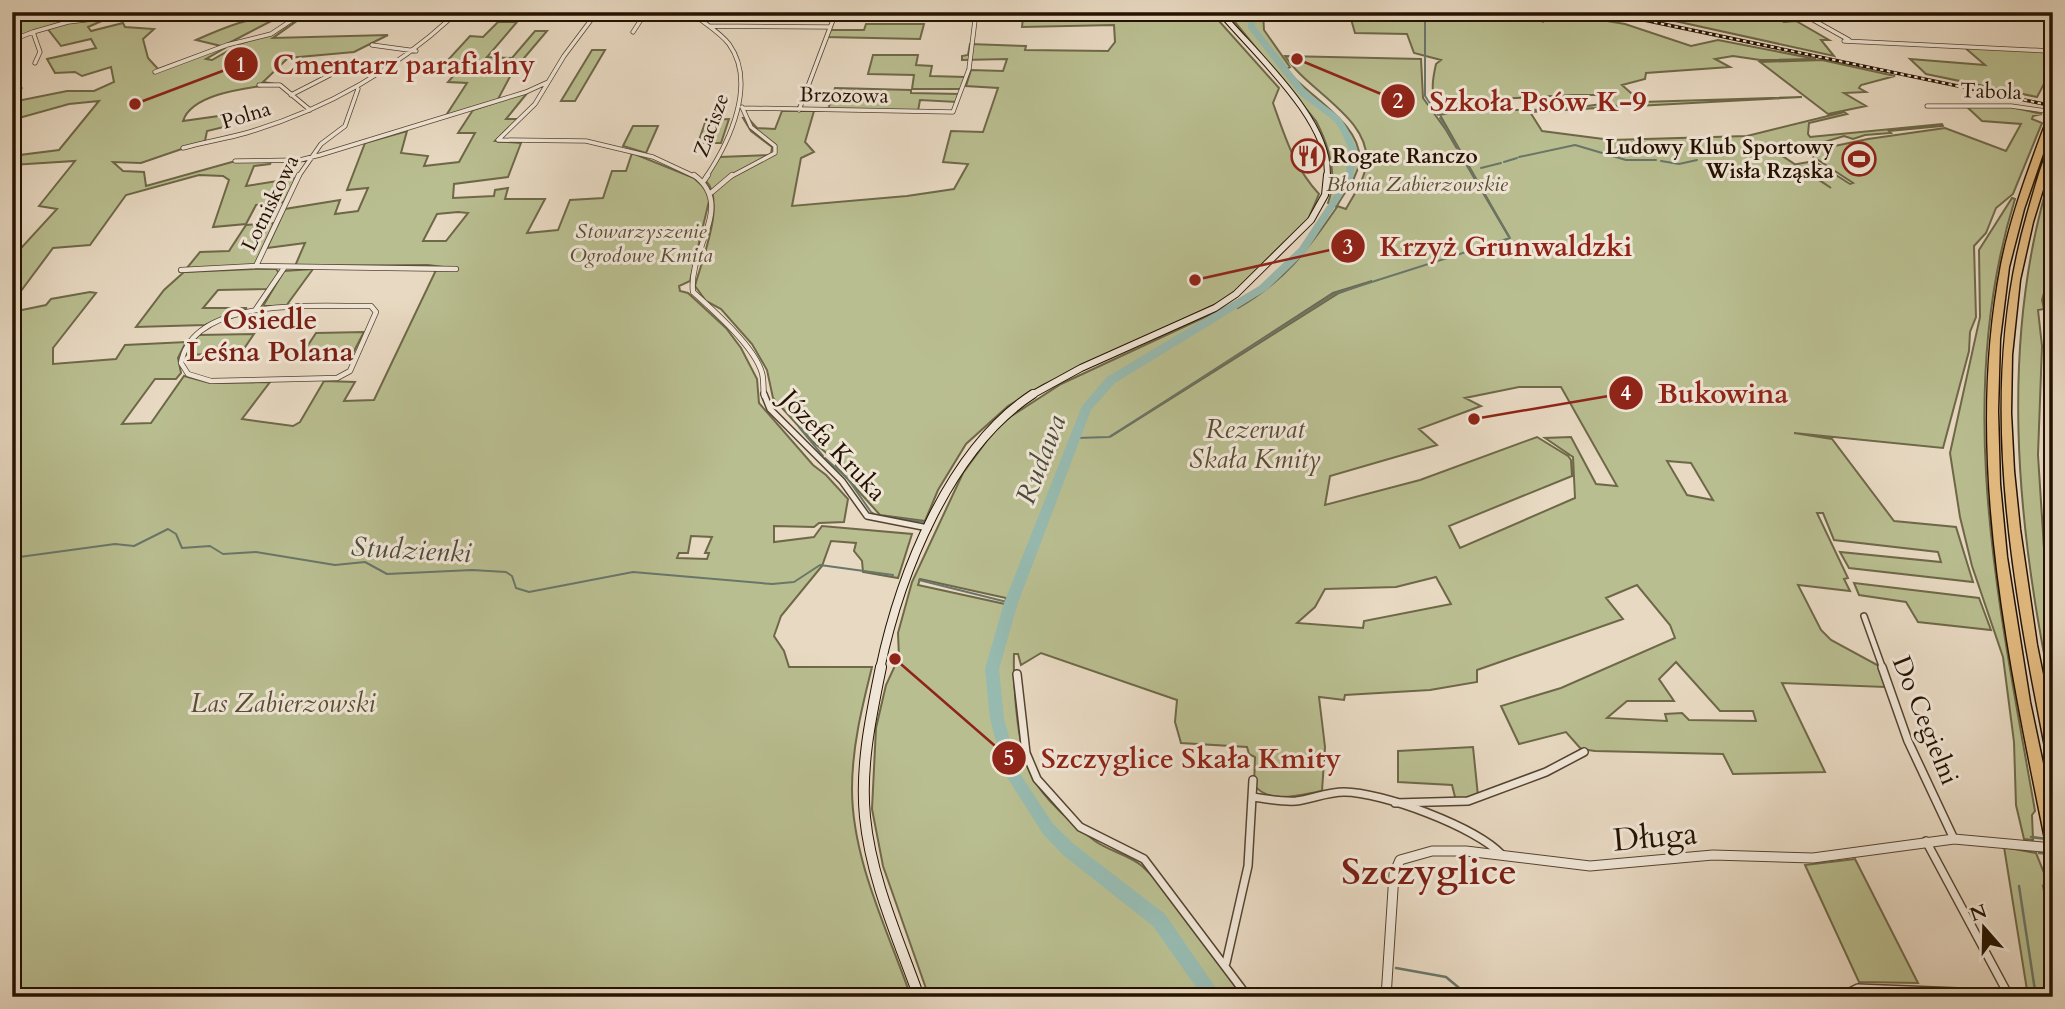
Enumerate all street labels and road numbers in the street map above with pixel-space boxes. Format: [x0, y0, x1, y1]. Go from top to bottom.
street label: Tabola [1960, 76, 2022, 107]
street label: Brzozowa [799, 80, 889, 111]
street label: Zacisze [687, 89, 736, 161]
street label: Polna [218, 94, 274, 137]
street label: Lotniskowa [235, 150, 306, 256]
street label: Józefa Kruka [770, 379, 894, 509]
street label: Do Cegielni [1884, 650, 1967, 790]
street label: Długa [1611, 811, 1699, 863]

